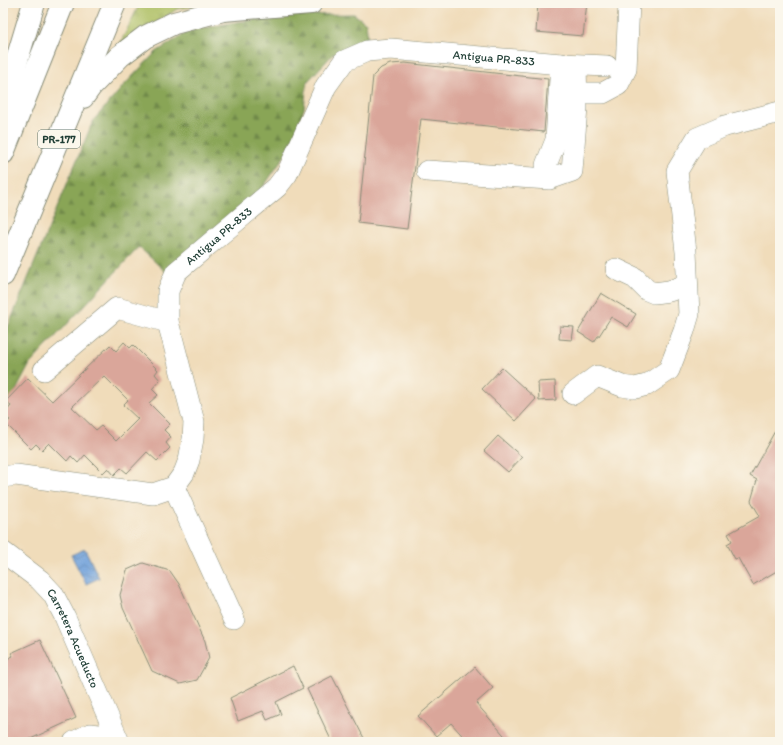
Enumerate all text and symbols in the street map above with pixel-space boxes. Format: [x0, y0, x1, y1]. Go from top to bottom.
street label: Antigua PR-833 [452, 47, 536, 69]
road number: PR-177 [38, 130, 80, 148]
street label: Antigua PR-833 [183, 204, 255, 268]
street label: Carretera Acueducto [44, 585, 102, 690]

